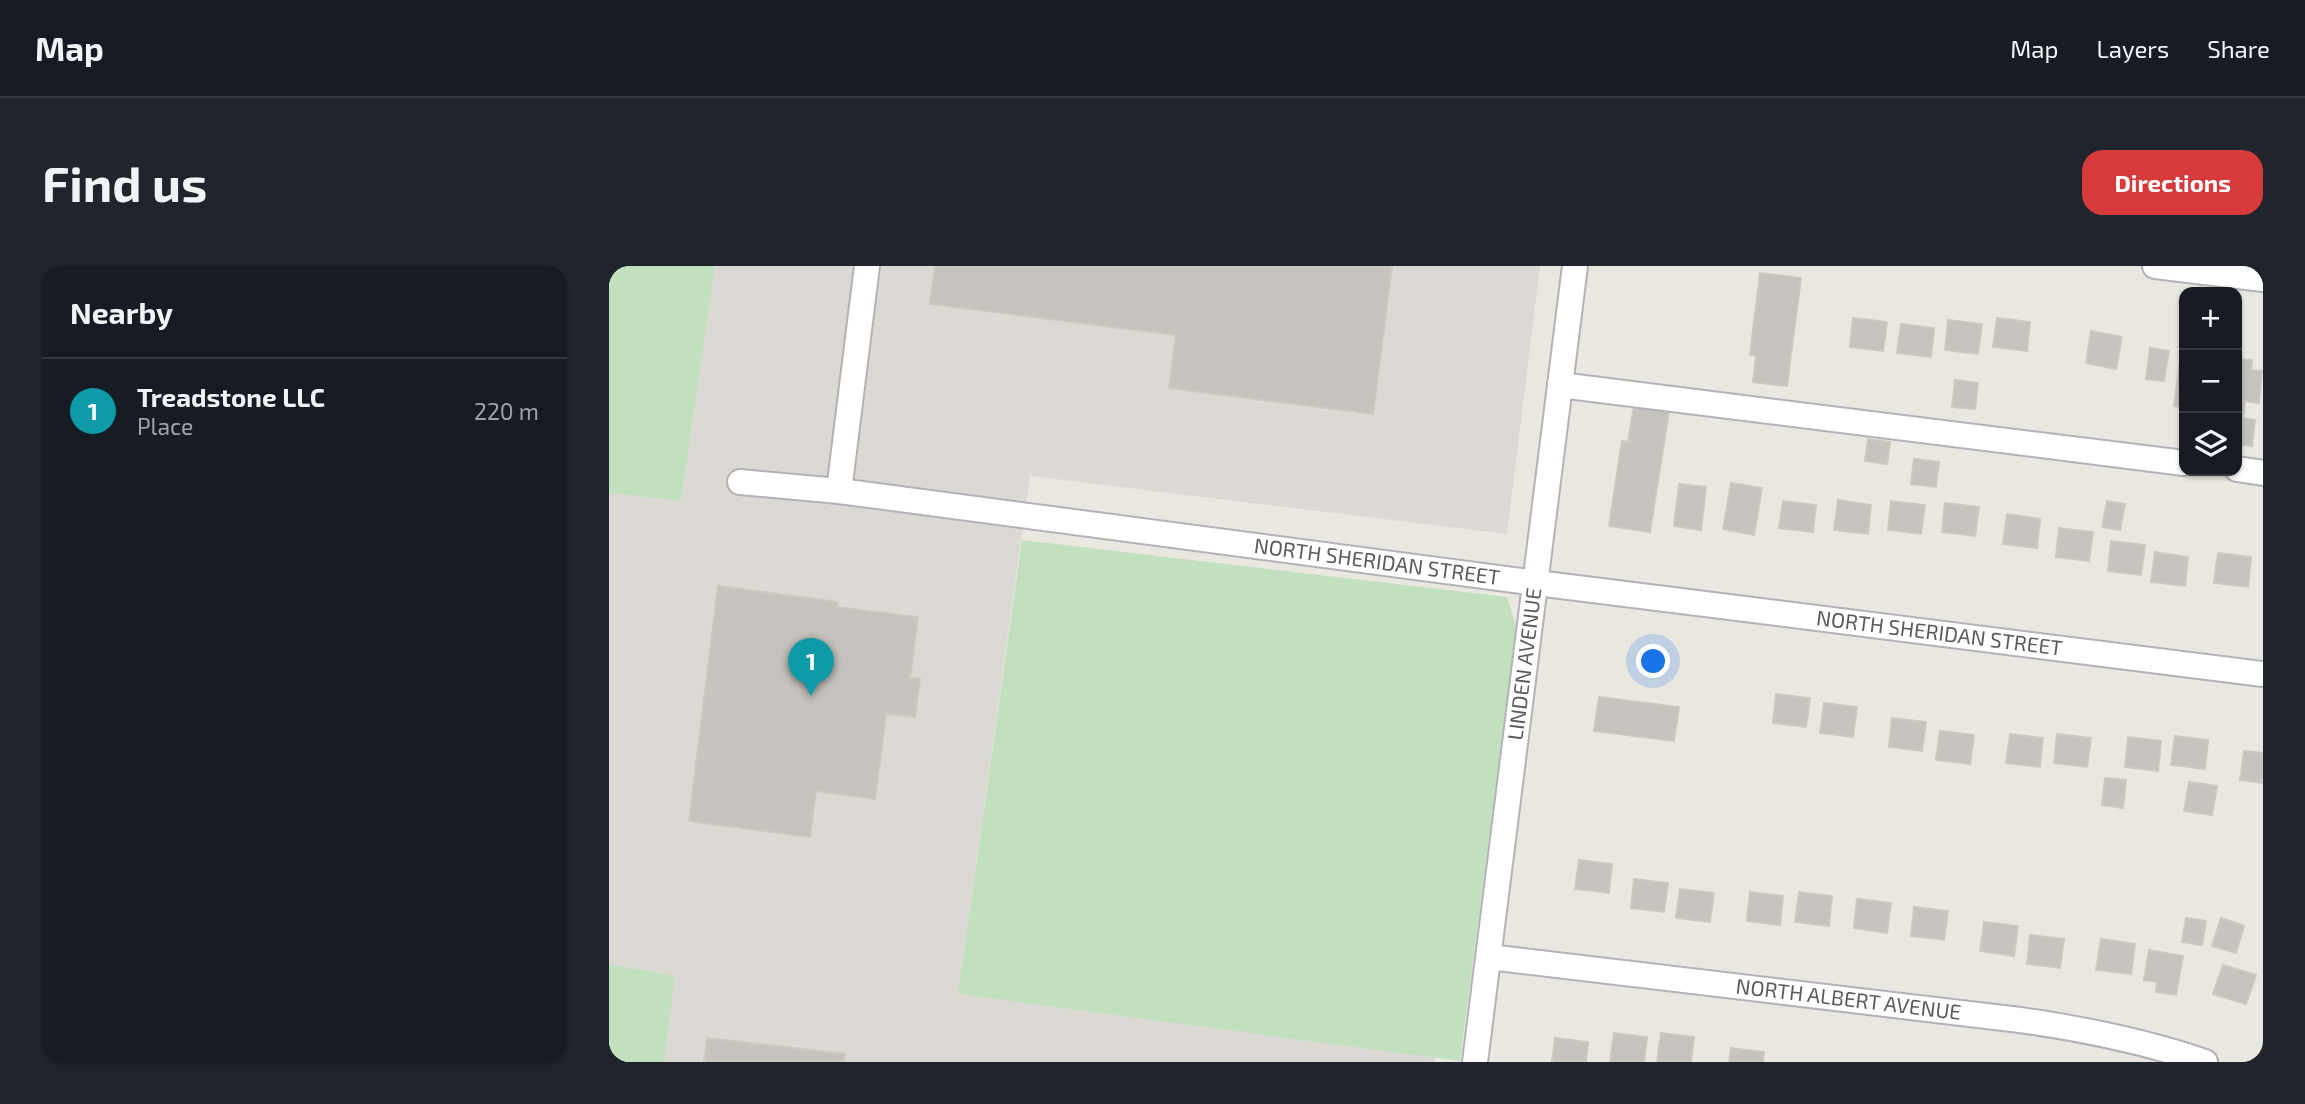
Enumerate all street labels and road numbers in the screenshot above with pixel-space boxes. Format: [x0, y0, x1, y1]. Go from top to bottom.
street label: NORTH SHERIDAN STREET [1253, 532, 1502, 589]
street label: LINDEN AVENUE [1502, 586, 1545, 742]
street label: NORTH SHERIDAN STREET [1815, 604, 2064, 660]
street label: NORTH ALBERT AVENUE [1735, 972, 1963, 1024]

